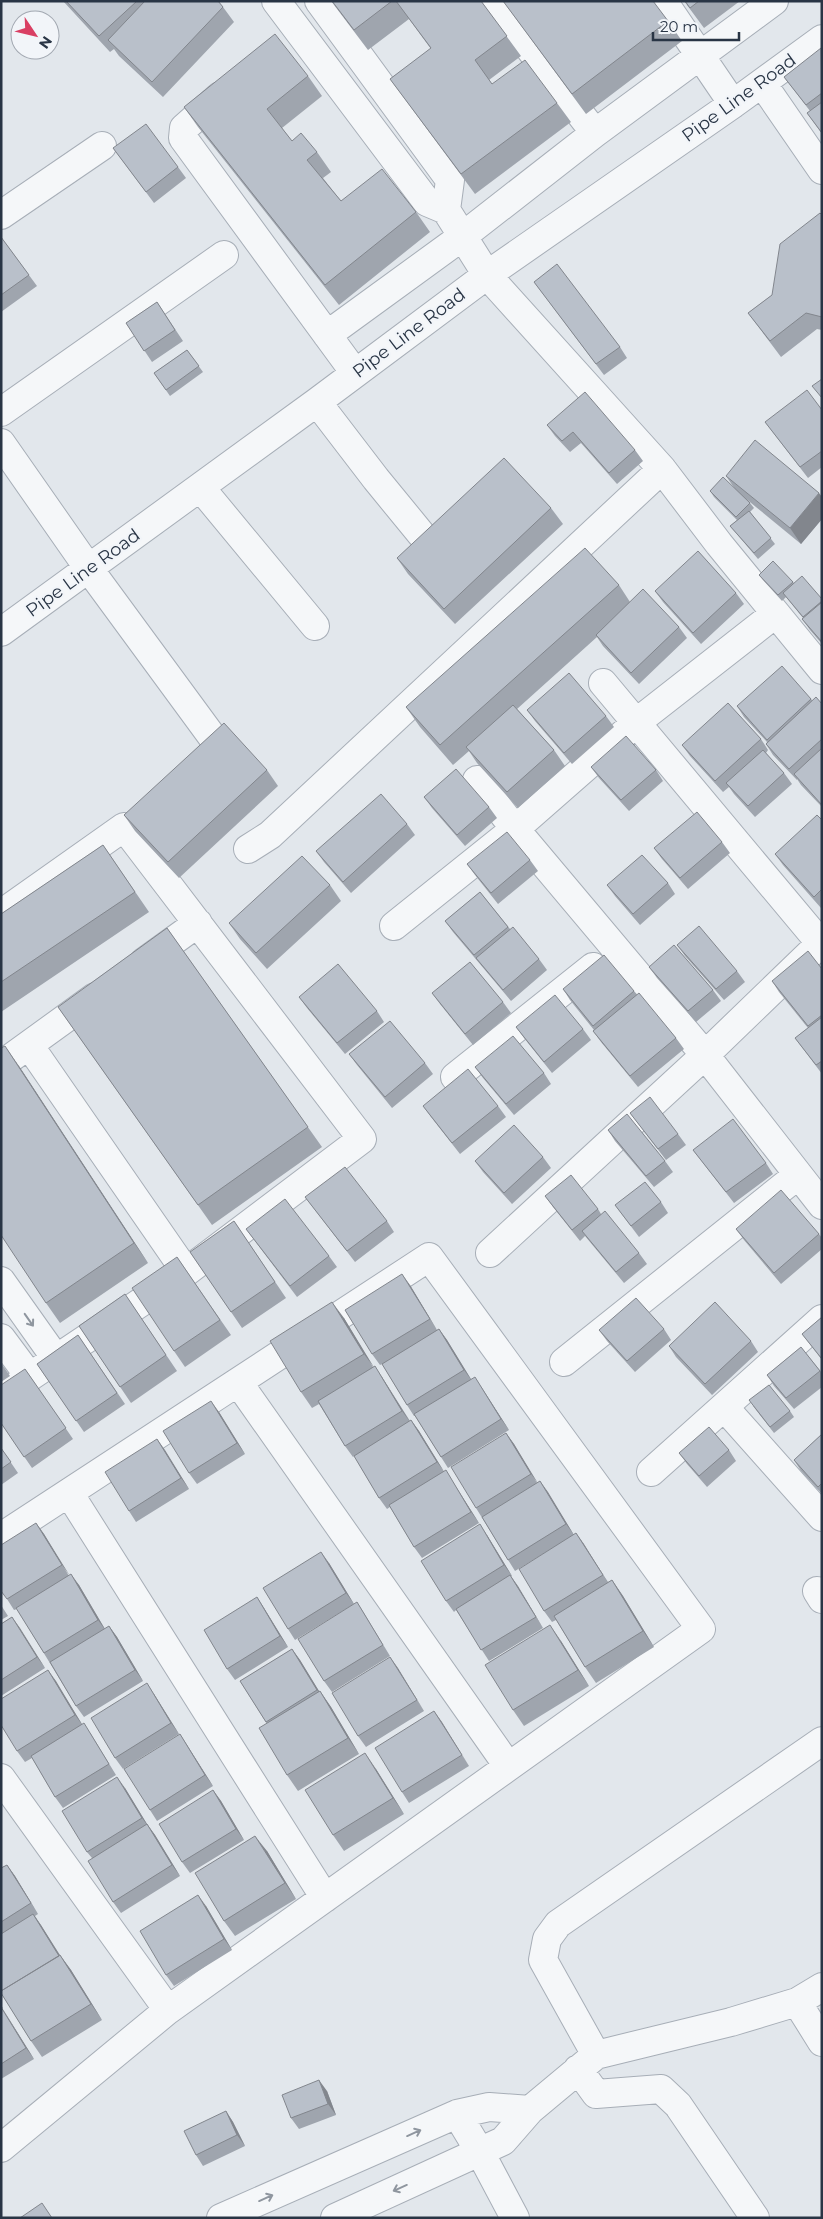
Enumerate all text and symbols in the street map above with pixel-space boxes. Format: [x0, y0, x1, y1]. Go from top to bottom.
north arrow [10, 10, 60, 60]
scale bar [653, 10, 739, 42]
text: 20 m [660, 17, 698, 36]
text: N [35, 33, 56, 52]
street label: Pipe Line Road [678, 49, 800, 147]
street label: Pipe Line Road [348, 283, 470, 383]
street label: Pipe Line Road [22, 524, 144, 622]
one-way arrow [24, 1313, 34, 1327]
one-way arrow [406, 2127, 421, 2137]
one-way arrow [393, 2184, 408, 2194]
one-way arrow [258, 2193, 273, 2203]

